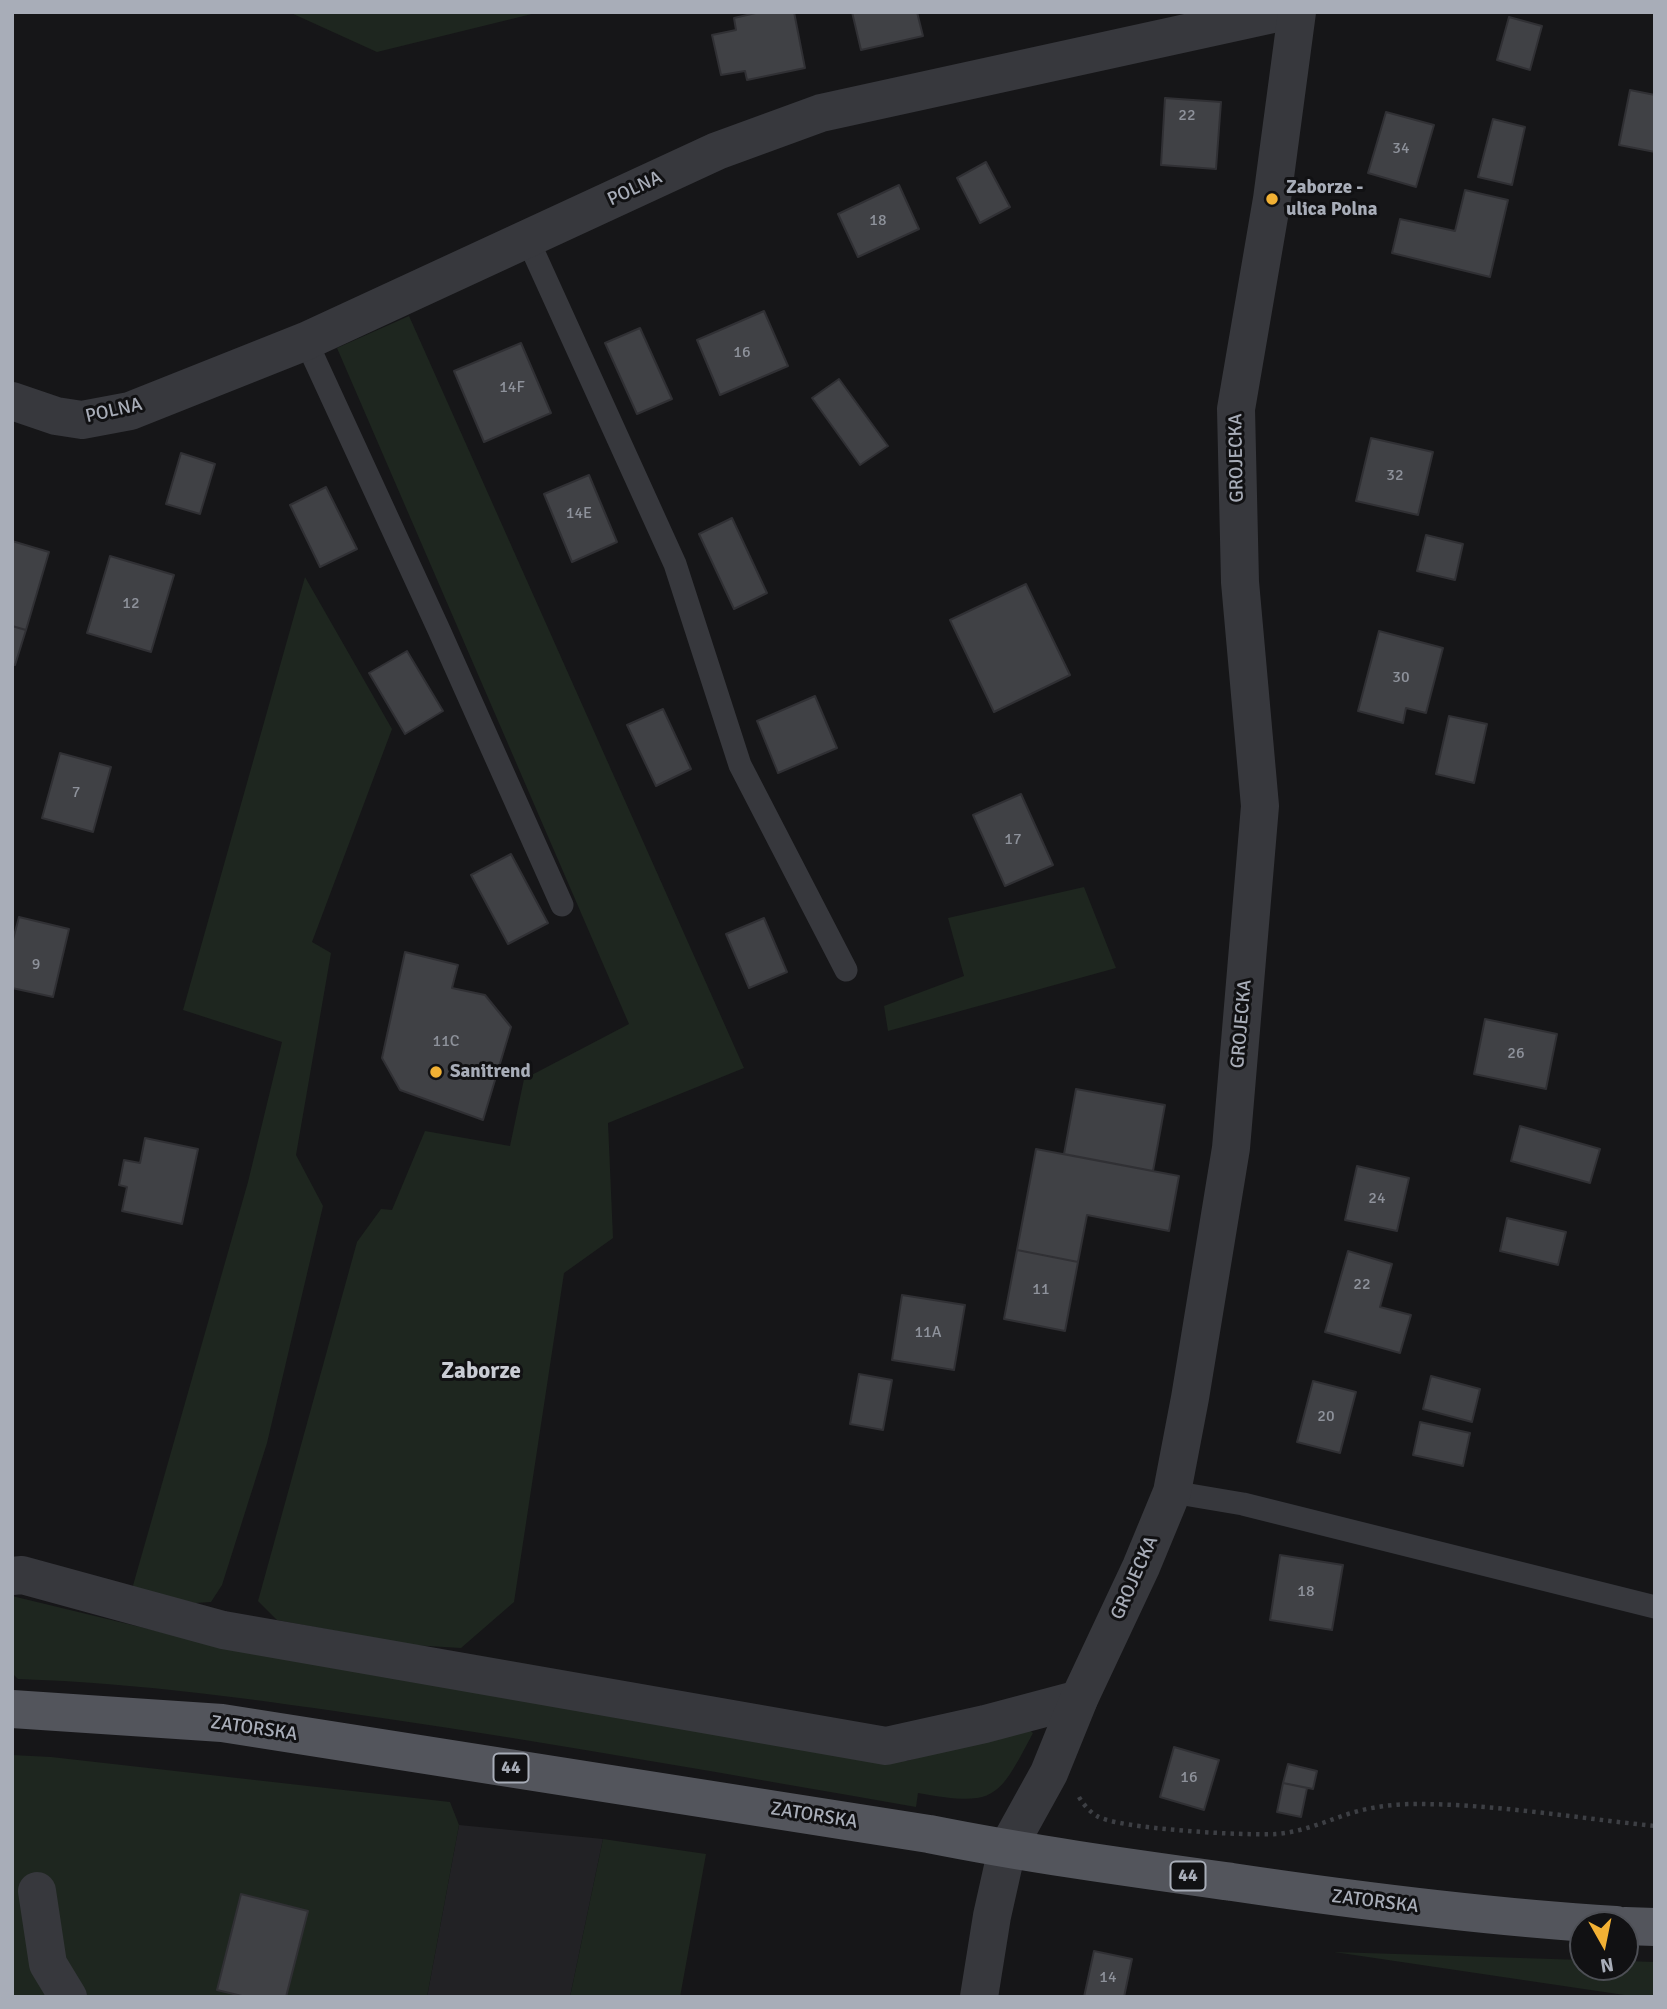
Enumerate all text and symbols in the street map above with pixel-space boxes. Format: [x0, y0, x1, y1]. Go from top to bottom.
house number: 22 [1178, 106, 1196, 126]
house number: 34 [1392, 139, 1410, 159]
street label: POLNA [604, 167, 666, 211]
place label: Zaborze - ulica Polna [1286, 177, 1378, 221]
marker: Zaborze - ulica Polna [1264, 191, 1280, 207]
house number: 18 [869, 211, 887, 231]
house number: 16 [733, 343, 751, 363]
house number: 14F [499, 378, 525, 398]
street label: POLNA [83, 393, 145, 429]
street label: GROJECKA [1225, 413, 1249, 503]
house number: 32 [1386, 466, 1404, 486]
house number: 14E [566, 504, 592, 524]
house number: 12 [122, 594, 140, 614]
house number: 30 [1392, 668, 1410, 688]
house number: 7 [72, 783, 80, 803]
house number: 17 [1004, 830, 1022, 850]
house number: 9 [32, 955, 40, 975]
street label: GROJECKA [1227, 979, 1257, 1069]
house number: 11C [433, 1032, 459, 1052]
house number: 26 [1507, 1044, 1525, 1064]
place label: Sanitrend [450, 1061, 531, 1083]
marker: Sanitrend [428, 1064, 444, 1080]
house number: 24 [1368, 1189, 1386, 1209]
house number: 22 [1353, 1275, 1371, 1295]
house number: 11 [1032, 1280, 1050, 1300]
house number: 11A [914, 1323, 942, 1343]
district label: Zaborze [441, 1358, 521, 1386]
house number: 20 [1317, 1407, 1335, 1427]
street label: GROJECKA [1106, 1533, 1164, 1623]
house number: 18 [1297, 1582, 1315, 1602]
street label: ZATORSKA [209, 1712, 299, 1746]
road number: 44 [494, 1754, 528, 1783]
house number: 16 [1180, 1768, 1198, 1788]
street label: ZATORSKA [769, 1798, 859, 1834]
road number: 44 [1170, 1862, 1206, 1890]
street label: ZATORSKA [1330, 1885, 1420, 1919]
north arrow [1569, 1911, 1639, 1981]
text: N [1599, 1952, 1615, 1978]
house number: 14 [1099, 1968, 1117, 1988]

